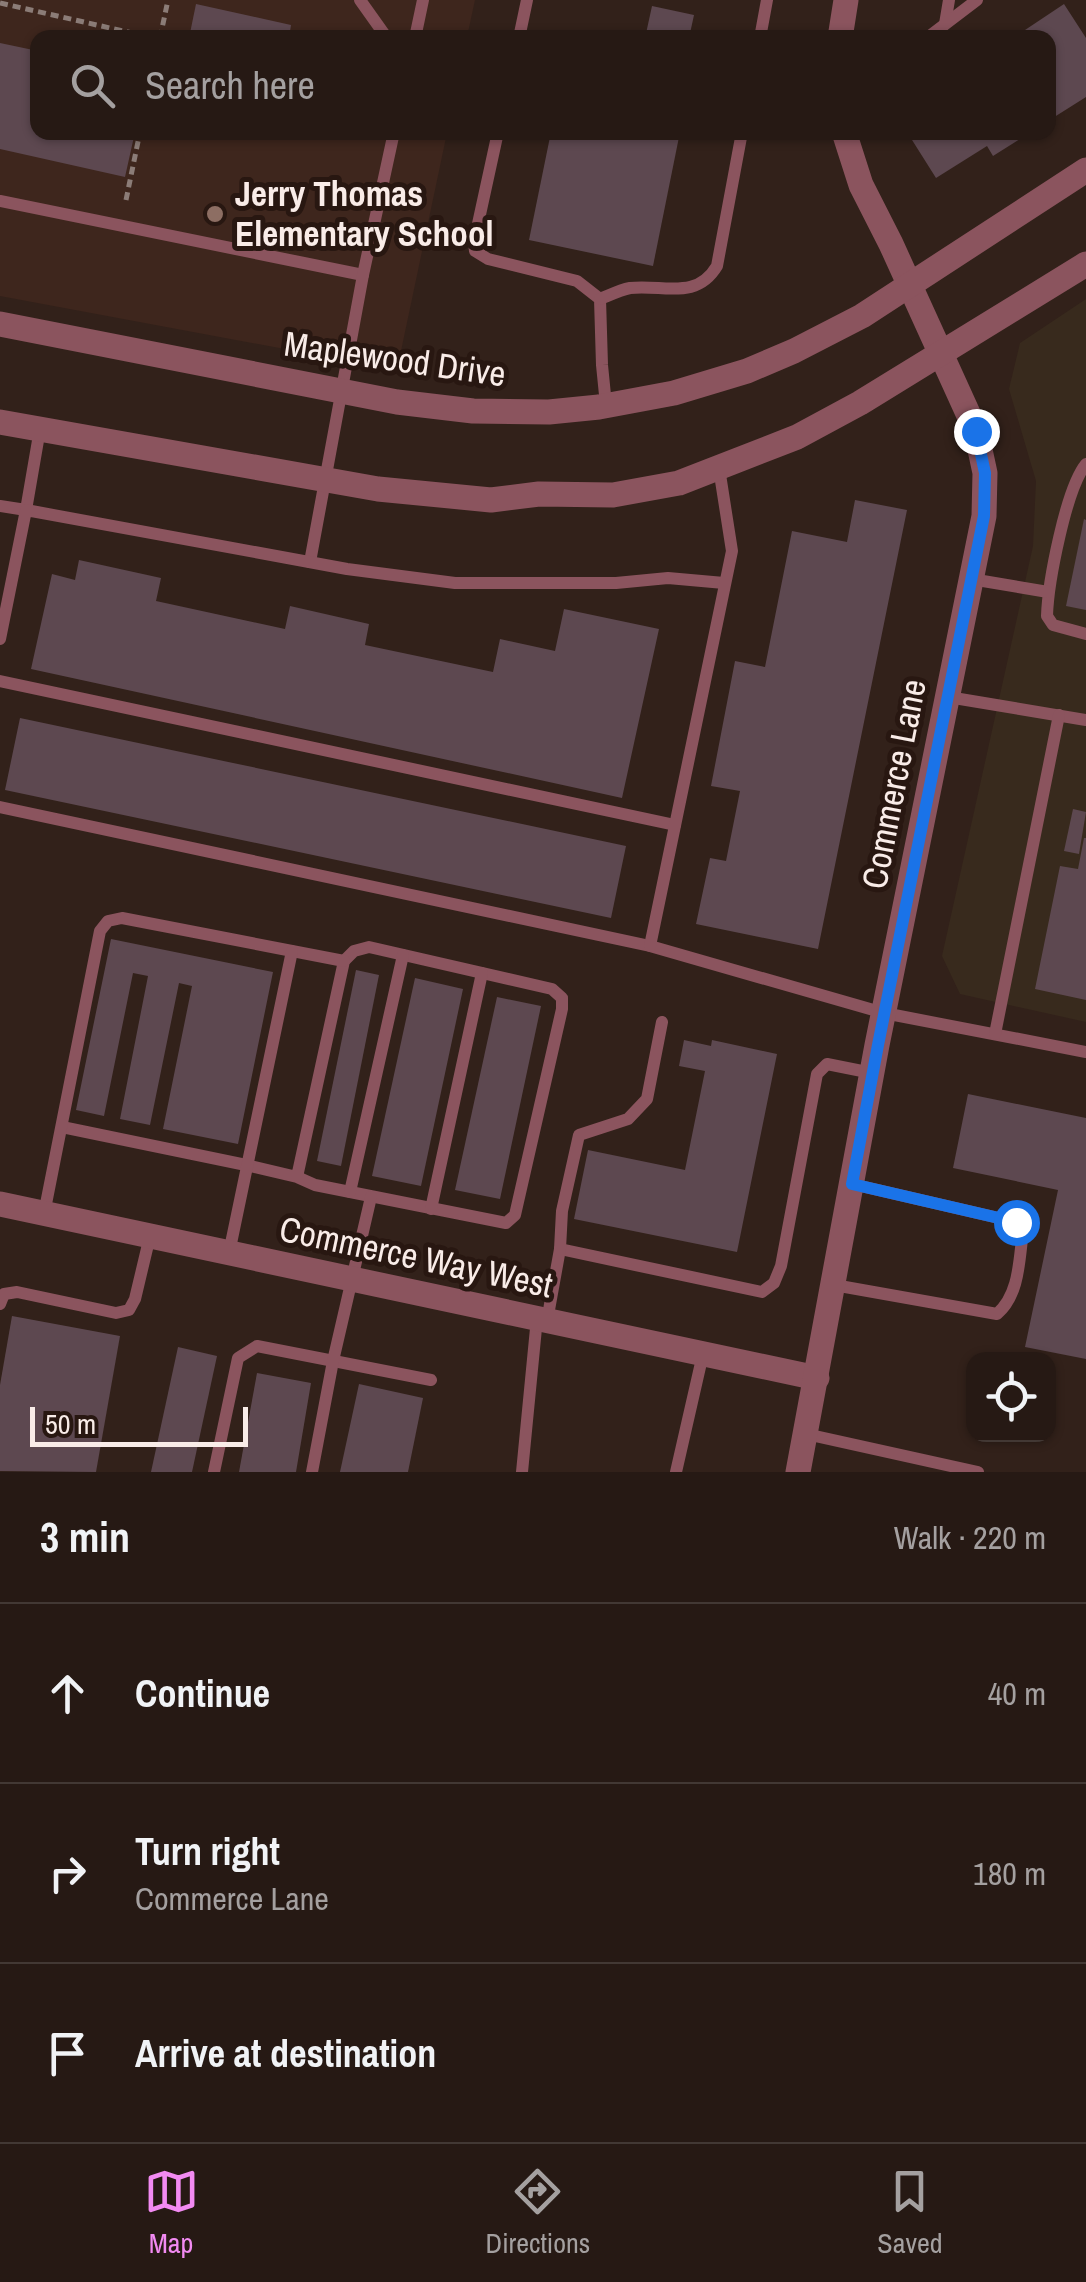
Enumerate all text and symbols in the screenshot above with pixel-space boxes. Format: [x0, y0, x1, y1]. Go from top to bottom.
search box [30, 30, 1056, 140]
icon: search [65, 58, 120, 113]
text: Search here [145, 60, 315, 111]
place label: Jerry Thomas Elementary School [235, 170, 493, 257]
marker: Jerry Thomas Elementary School [204, 203, 226, 225]
street label: Maplewood Drive [281, 320, 509, 397]
route end [954, 409, 1000, 455]
street label: Commerce Lane [850, 675, 937, 893]
route start [994, 1200, 1040, 1246]
street label: Commerce Way West [275, 1205, 557, 1308]
map controls [966, 1352, 1056, 1442]
button: locate [966, 1352, 1056, 1442]
scale bar [30, 1402, 248, 1446]
text: 50 m [45, 1405, 96, 1443]
text: 3 min [40, 1509, 130, 1565]
text: Walk · 220 m [894, 1516, 1046, 1559]
icon: ahead [40, 1666, 95, 1721]
text: Continue [135, 1668, 270, 1719]
text: 40 m [988, 1672, 1046, 1715]
text: Turn right [135, 1826, 280, 1877]
icon: right [40, 1846, 95, 1901]
text: 180 m [973, 1852, 1046, 1895]
text: Commerce Lane [135, 1877, 329, 1920]
icon: arrive [40, 2026, 95, 2081]
text: Arrive at destination [135, 2028, 436, 2079]
tab: Map [144, 2164, 199, 2262]
tab: Directions [486, 2164, 590, 2262]
tab: Saved [877, 2164, 942, 2262]

